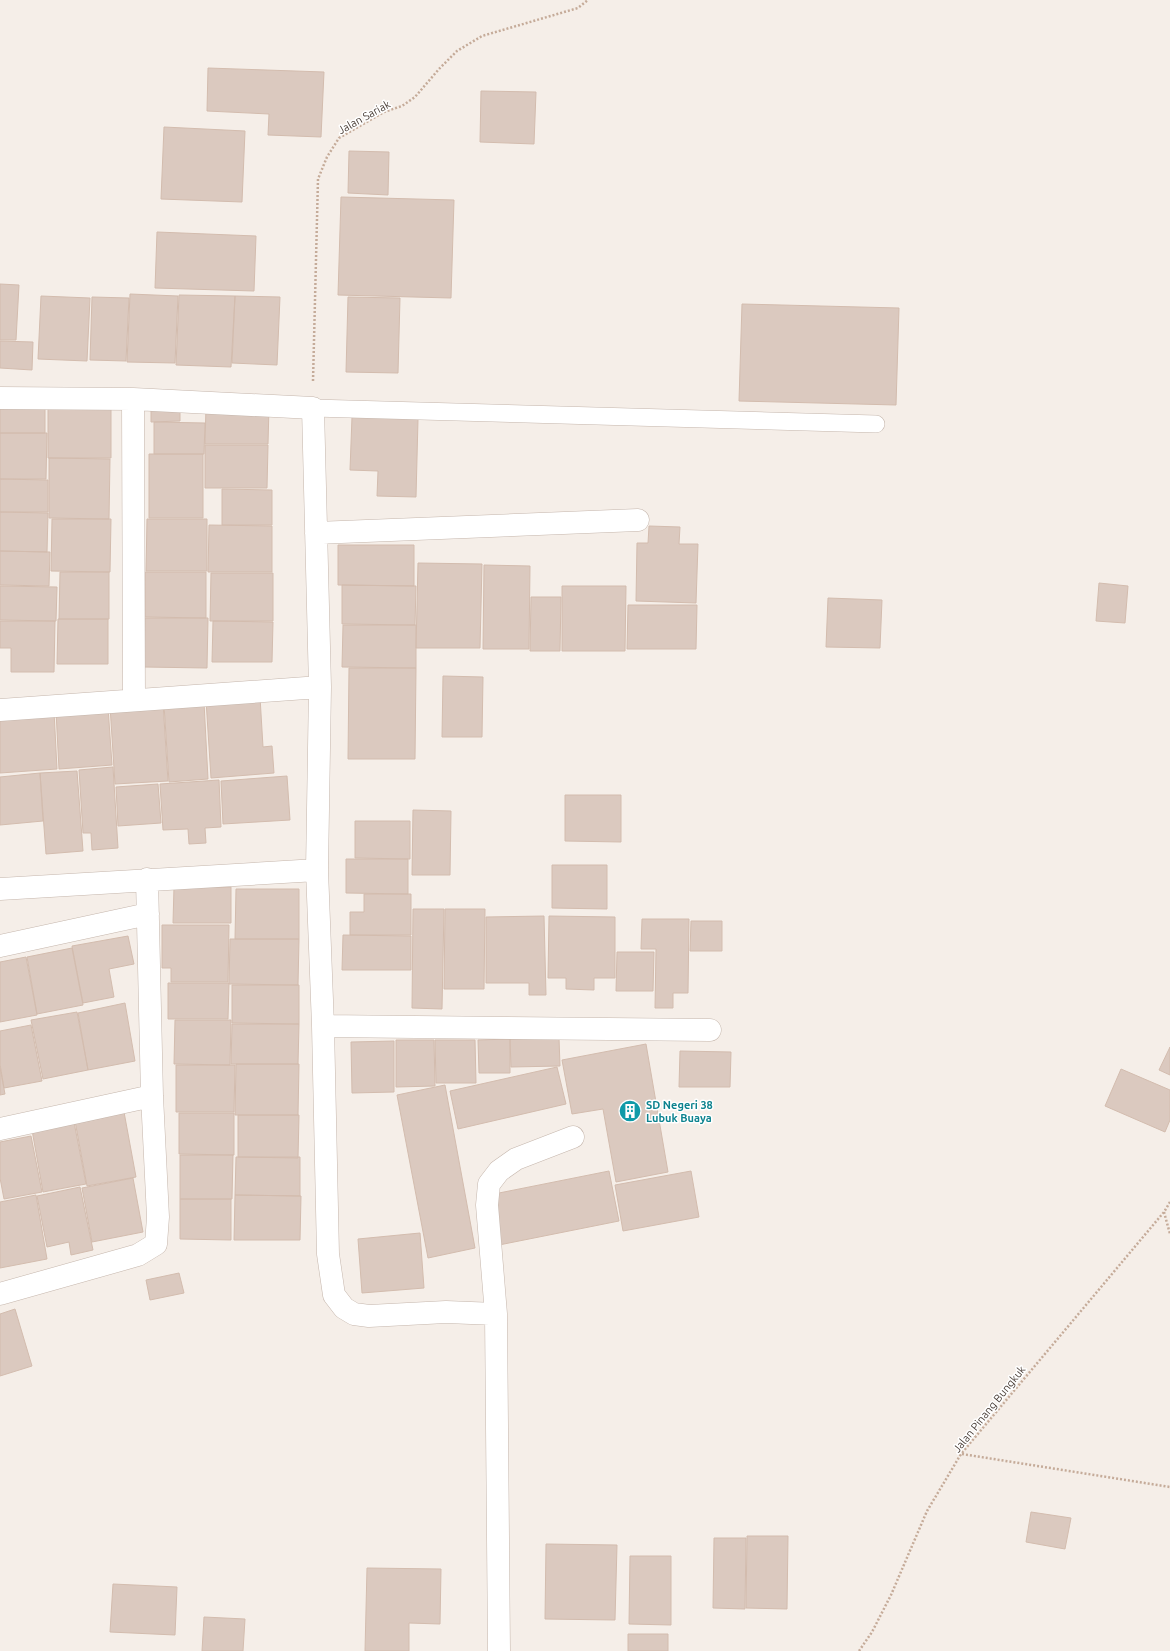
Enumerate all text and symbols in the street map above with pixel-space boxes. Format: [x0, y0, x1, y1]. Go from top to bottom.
street label: Jalan Sariak [336, 98, 393, 136]
building icon: SD Negeri 38 Lubuk Buaya [617, 1098, 643, 1124]
place label: SD Negeri 38 Lubuk Buaya [646, 1099, 713, 1124]
street label: Jalan Pinang Bungkuk [950, 1363, 1028, 1455]

